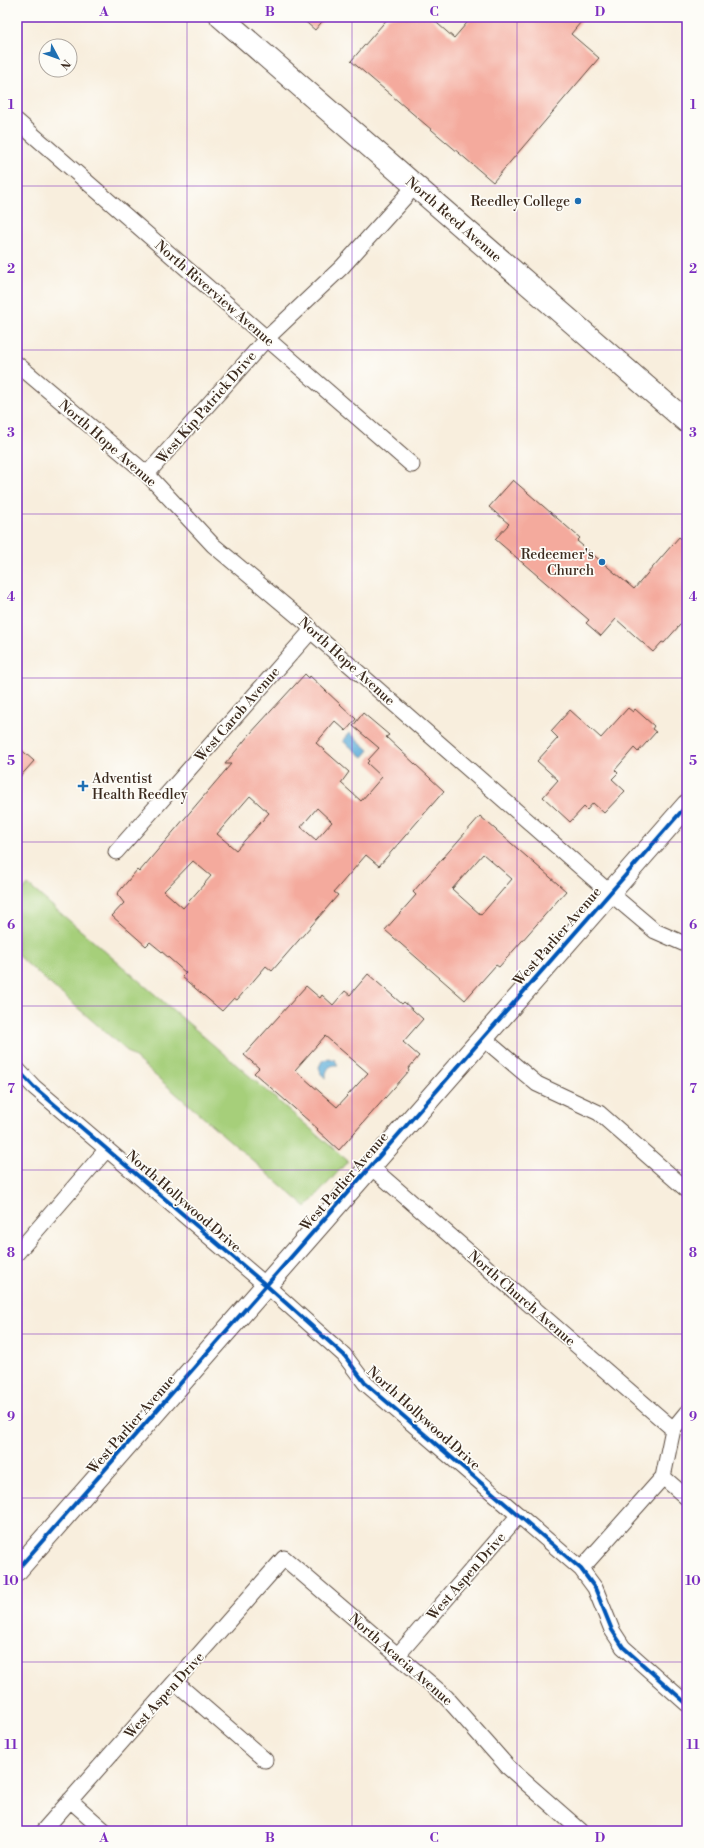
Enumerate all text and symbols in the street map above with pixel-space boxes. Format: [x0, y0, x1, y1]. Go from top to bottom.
text: A [98, 4, 109, 20]
text: B [265, 4, 275, 20]
text: C [429, 4, 439, 20]
text: D [595, 4, 605, 20]
north arrow [38, 38, 78, 78]
text: N [56, 56, 73, 72]
text: 1 [8, 97, 15, 113]
text: 1 [690, 97, 697, 113]
street label: North Reed Avenue [402, 173, 505, 266]
place label: Reedley College [471, 193, 570, 211]
marker: Reedley College [573, 196, 583, 206]
street label: North Riverview Avenue [151, 237, 278, 351]
text: 2 [7, 261, 15, 277]
text: 2 [689, 261, 697, 277]
street label: West Kip Patrick Drive [152, 348, 261, 468]
street label: North Hope Avenue [55, 396, 160, 491]
text: 3 [7, 425, 15, 441]
text: 3 [689, 425, 697, 441]
place label: Redeemer's Church [521, 546, 595, 580]
marker: Redeemer's Church [597, 557, 607, 567]
text: 4 [7, 589, 16, 605]
text: 4 [689, 589, 698, 605]
street label: North Hope Avenue [294, 614, 398, 710]
street label: West Carob Avenue [191, 663, 284, 767]
text: 5 [7, 753, 15, 769]
text: 5 [689, 753, 697, 769]
place label: Adventist Health Reedley [91, 770, 188, 804]
marker: Adventist Health Reedley [77, 780, 89, 792]
street label: West Parlier Avenue [509, 883, 606, 991]
text: 6 [7, 917, 15, 933]
text: 6 [689, 917, 697, 933]
text: 7 [7, 1081, 15, 1097]
text: 7 [689, 1081, 697, 1097]
street label: West Parlier Avenue [296, 1128, 393, 1236]
street label: North Hollywood Drive [122, 1147, 245, 1257]
text: 8 [7, 1245, 15, 1261]
text: 8 [689, 1245, 697, 1261]
street label: North Church Avenue [464, 1247, 579, 1351]
street label: North Hollywood Drive [363, 1363, 484, 1475]
street label: West Parlier Avenue [83, 1371, 180, 1479]
text: 9 [7, 1409, 15, 1425]
text: 9 [689, 1409, 697, 1425]
street label: West Aspen Drive [423, 1529, 510, 1625]
text: 10 [3, 1573, 19, 1589]
text: 10 [685, 1573, 701, 1589]
street label: North Acacia Avenue [345, 1610, 456, 1710]
street label: West Aspen Drive [120, 1649, 208, 1744]
text: 11 [5, 1737, 18, 1753]
text: 11 [687, 1737, 700, 1753]
text: A [98, 1830, 109, 1846]
text: B [265, 1830, 275, 1846]
text: C [429, 1830, 439, 1846]
text: D [595, 1830, 605, 1846]

